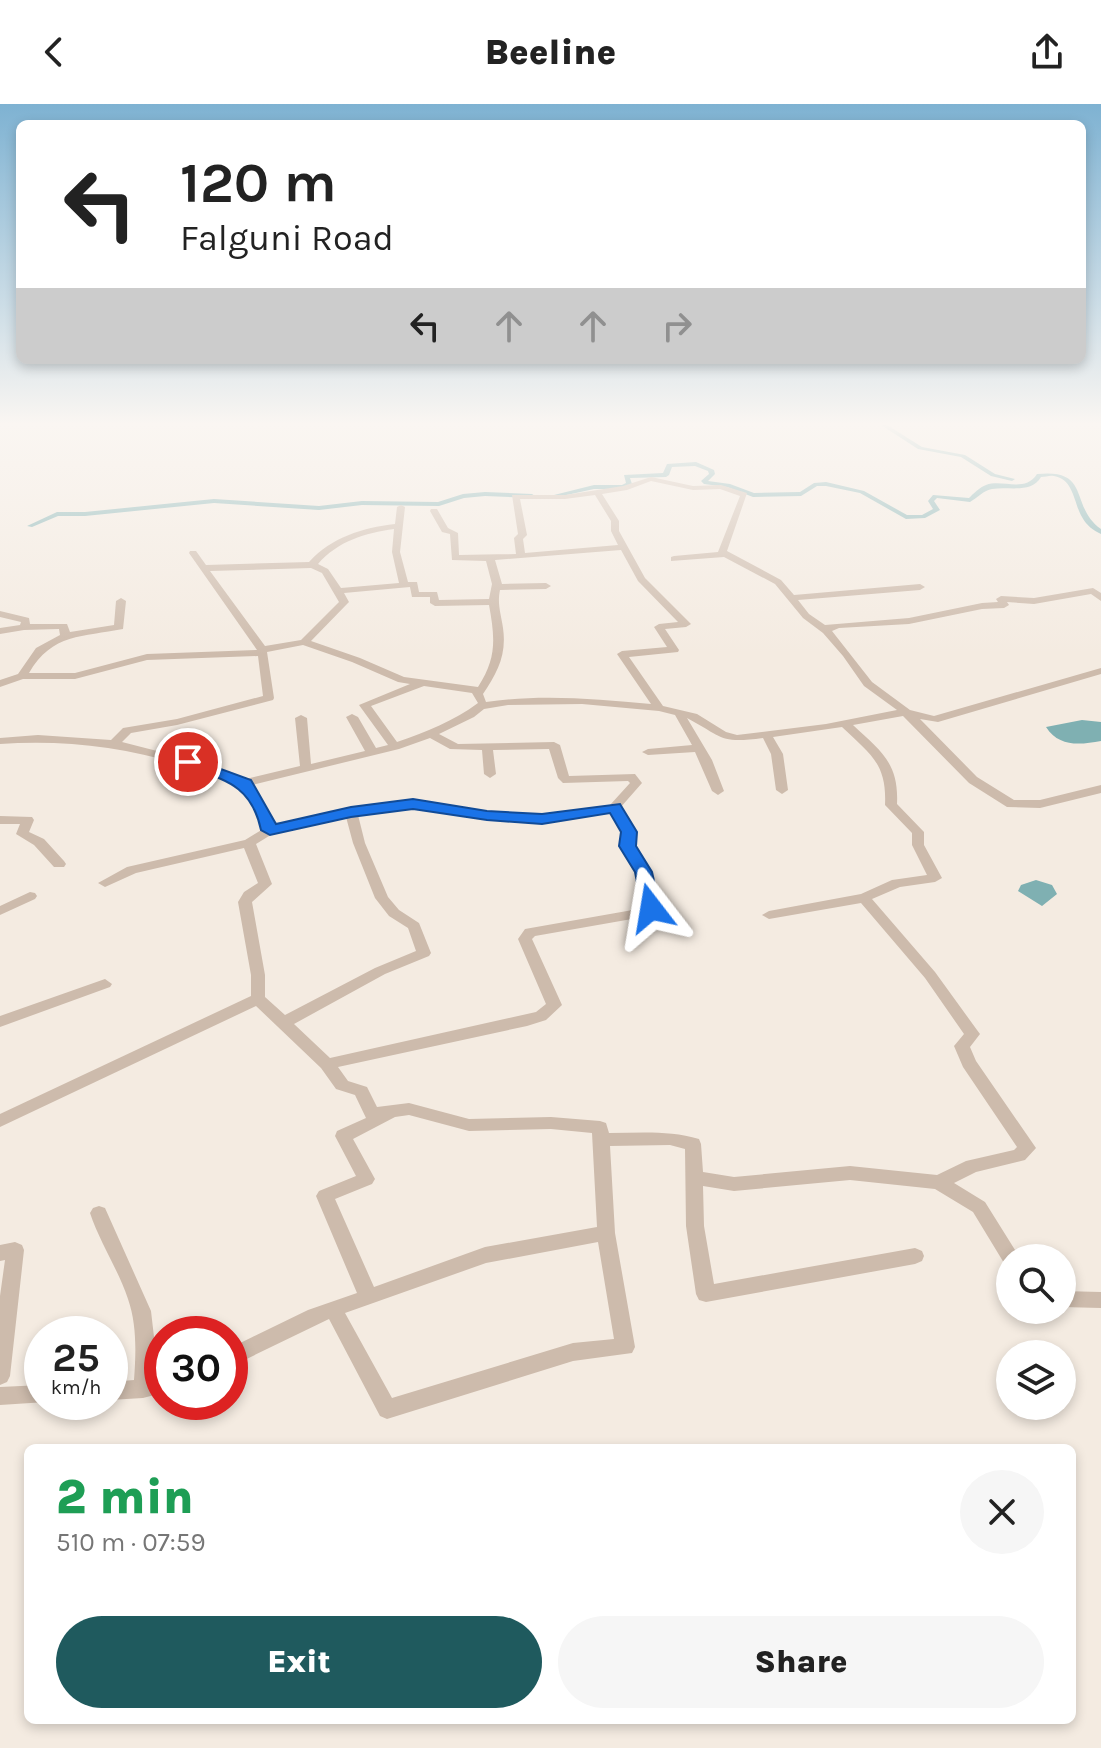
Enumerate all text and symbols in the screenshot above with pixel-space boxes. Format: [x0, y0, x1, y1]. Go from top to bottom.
icon: back [32, 30, 76, 74]
icon: share [1025, 30, 1069, 74]
text: Beeline [485, 31, 616, 73]
text: 120 m [180, 150, 337, 215]
icon: left [48, 152, 152, 256]
text: Falguni Road [180, 217, 394, 259]
icon: left [403, 304, 447, 348]
icon: ahead [487, 304, 531, 348]
icon: ahead [571, 304, 615, 348]
icon: right [655, 304, 699, 348]
pin [154, 728, 222, 796]
icon: arrive [166, 740, 210, 784]
position arrow [609, 866, 693, 950]
map controls [996, 1244, 1076, 1420]
button: search [996, 1244, 1076, 1324]
speed limit sign: 30 [144, 1316, 248, 1420]
text: 25 [52, 1334, 100, 1381]
button: layers [996, 1340, 1076, 1420]
text: km/h [51, 1376, 101, 1399]
text: 2 min [56, 1469, 194, 1525]
button: close [960, 1470, 1044, 1554]
text: 510 m · 07:59 [56, 1527, 206, 1558]
button: Exit [56, 1616, 542, 1708]
button: Share [558, 1616, 1044, 1708]

